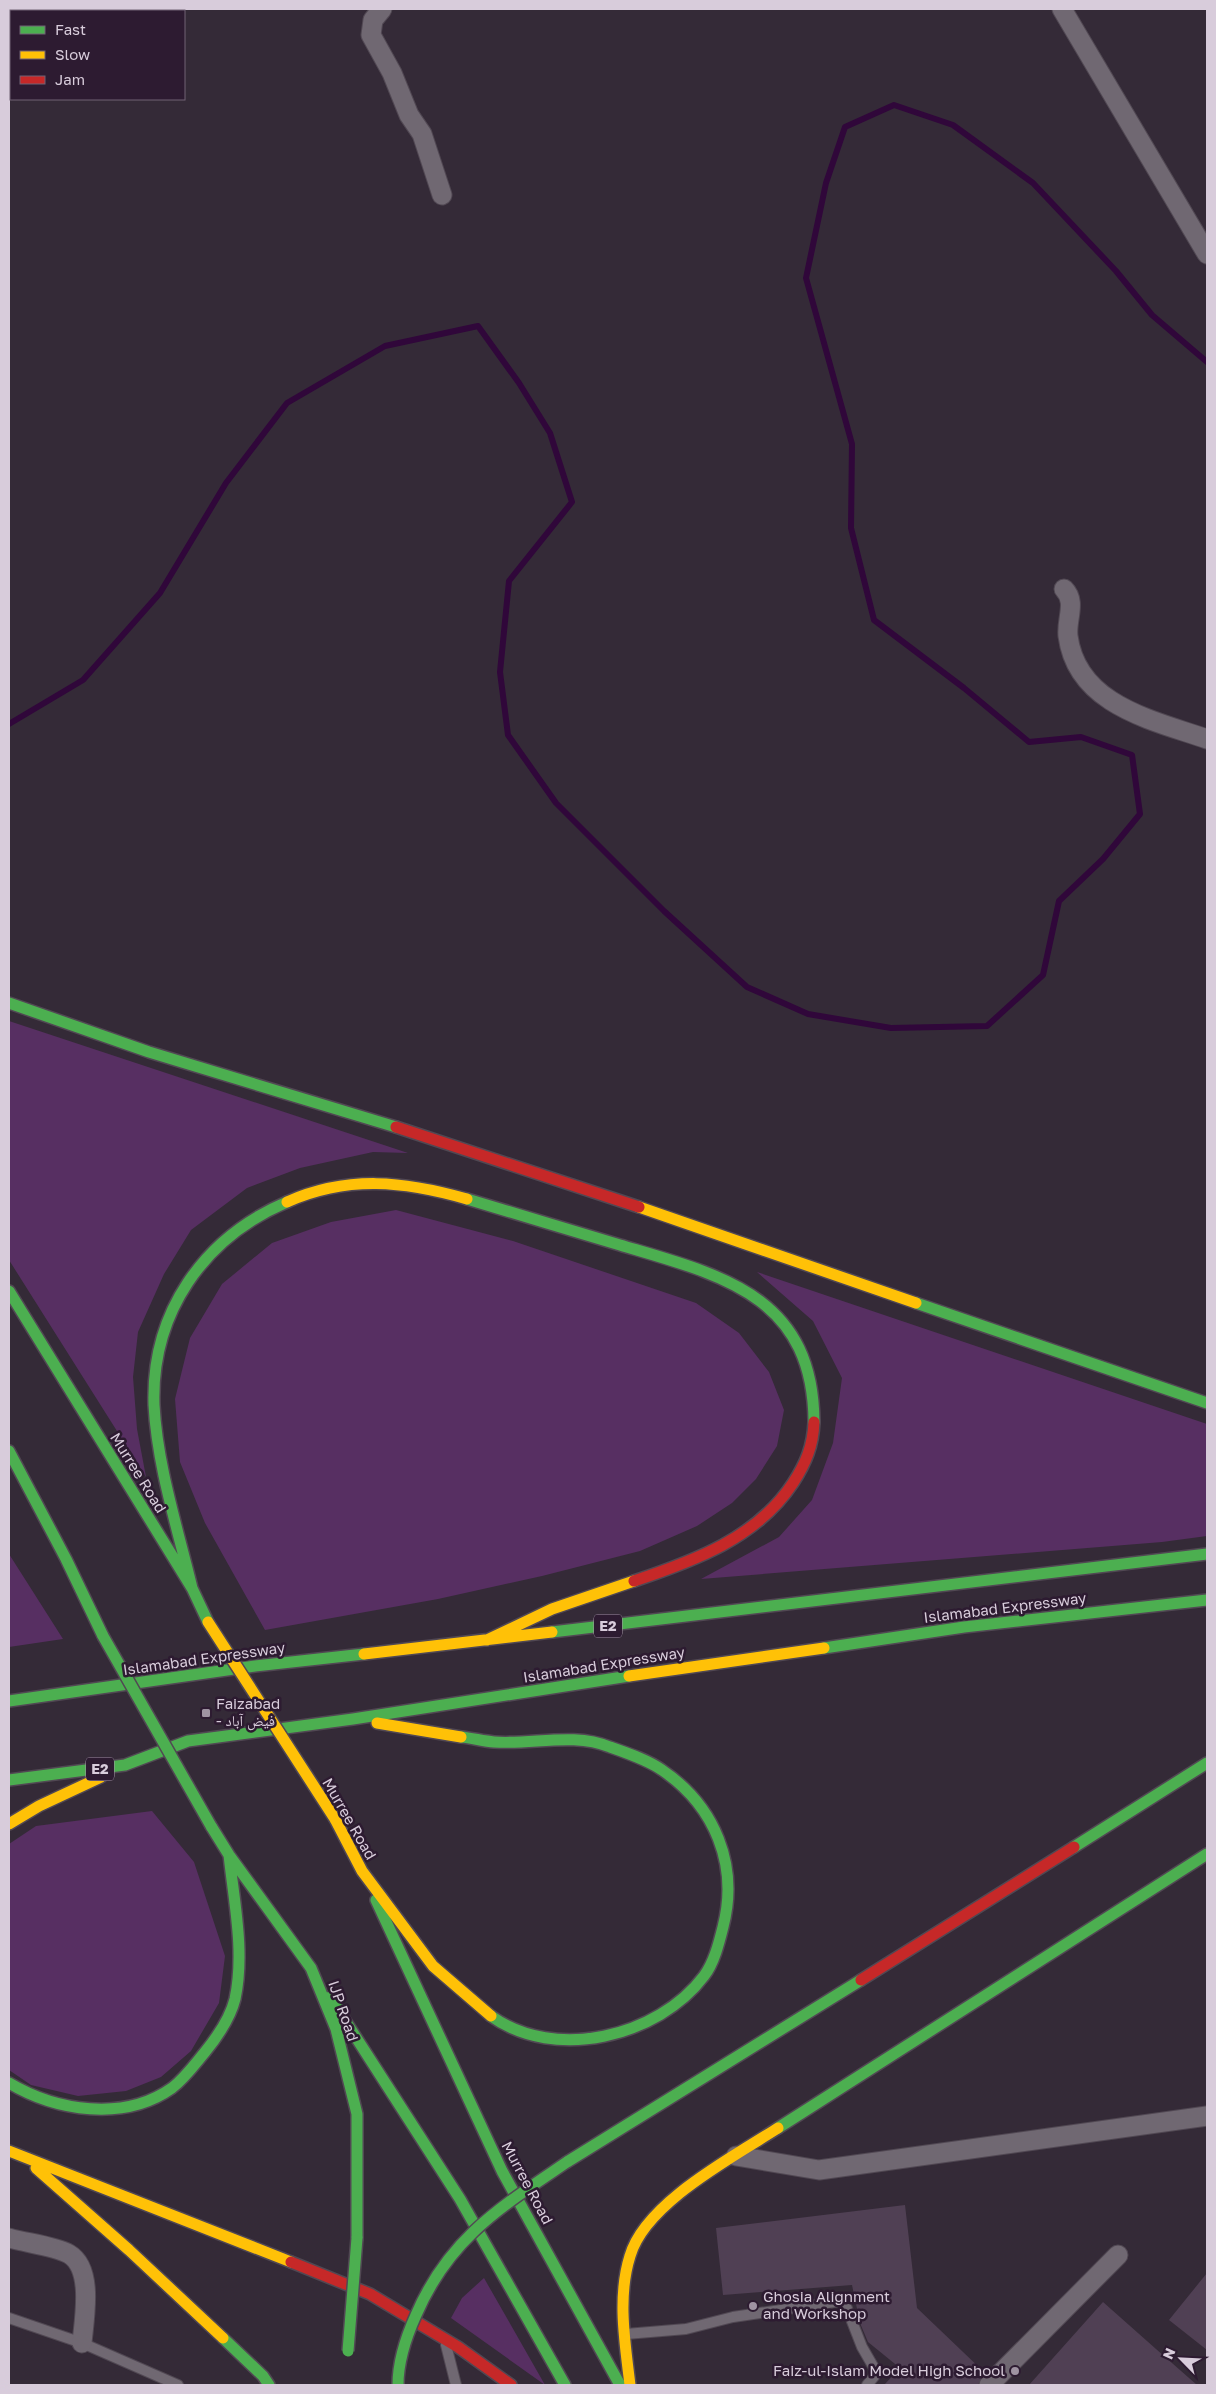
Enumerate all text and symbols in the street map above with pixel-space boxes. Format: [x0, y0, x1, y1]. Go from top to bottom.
legend [10, 10, 185, 100]
text: Fast [55, 20, 86, 38]
text: Slow [55, 45, 90, 63]
text: Jam [55, 70, 85, 88]
street label: Murree Road [107, 1429, 171, 1516]
street label: Islamabad Expressway [923, 1588, 1088, 1626]
road number: E2 [594, 1614, 622, 1638]
street label: Islamabad Expressway [122, 1638, 287, 1678]
street label: Islamabad Expressway [522, 1642, 687, 1686]
place label: Faizabad - فیض آباد [216, 1694, 280, 1731]
marker: Faizabad - فیض آباد [200, 1707, 212, 1719]
road number: E2 [86, 1758, 114, 1780]
street label: Murree Road [319, 1774, 381, 1863]
street label: IJP Road [325, 1978, 363, 2044]
street label: Murree Road [498, 2138, 557, 2227]
place label: Ghosia Alignment and Workshop [763, 2287, 890, 2322]
marker: Ghosia Alignment and Workshop [747, 2300, 759, 2312]
north arrow [1156, 2334, 1206, 2384]
text: N [1159, 2345, 1179, 2362]
place label: Faiz-ul-Islam Model High School [773, 2361, 1005, 2379]
marker: Faiz-ul-Islam Model High School [1009, 2365, 1021, 2377]

